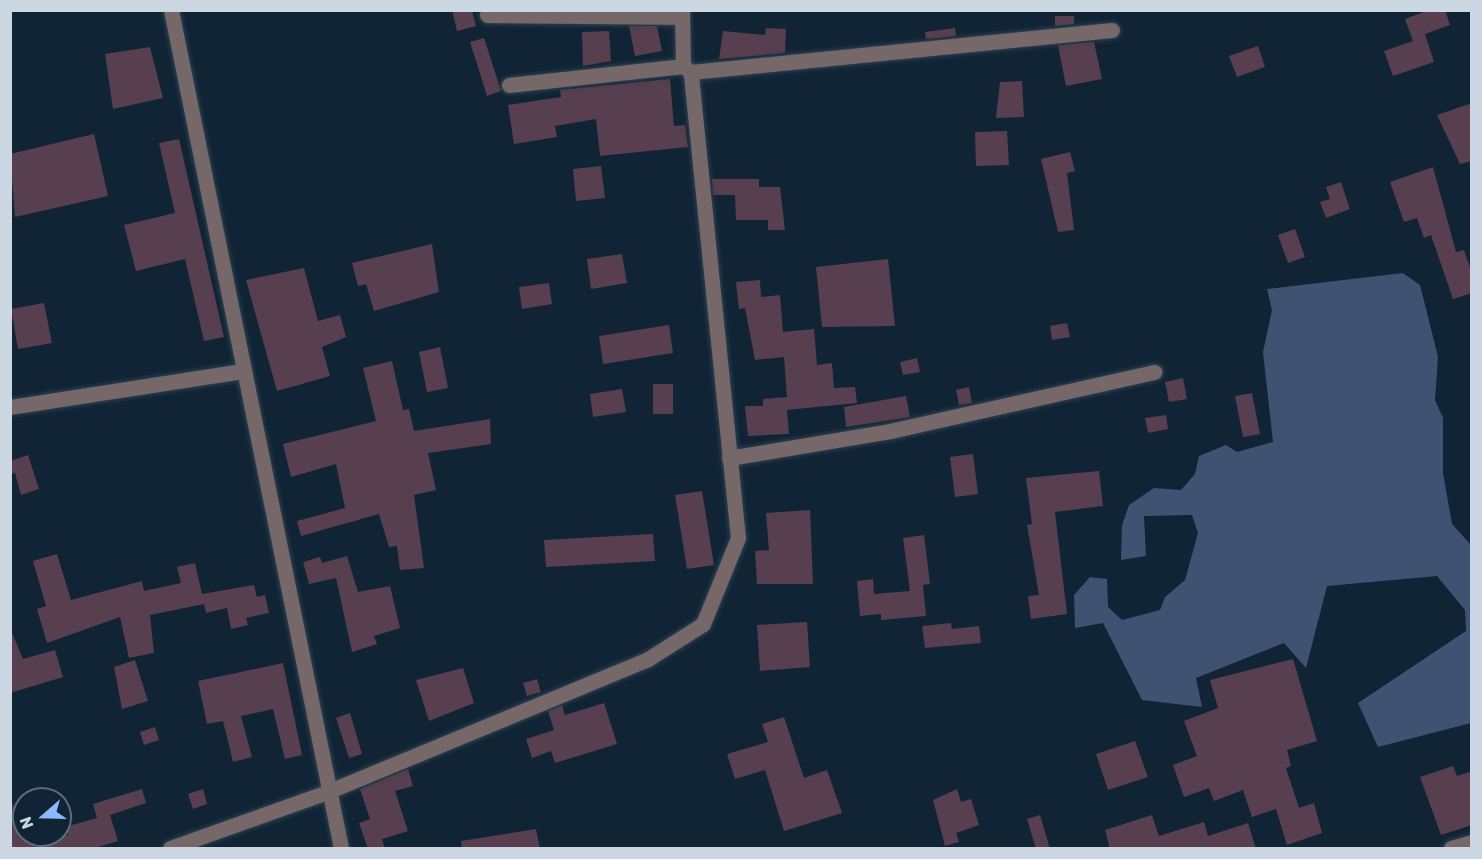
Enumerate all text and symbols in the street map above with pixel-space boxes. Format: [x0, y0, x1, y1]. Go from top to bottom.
north arrow [12, 787, 72, 847]
text: N [16, 814, 37, 831]

